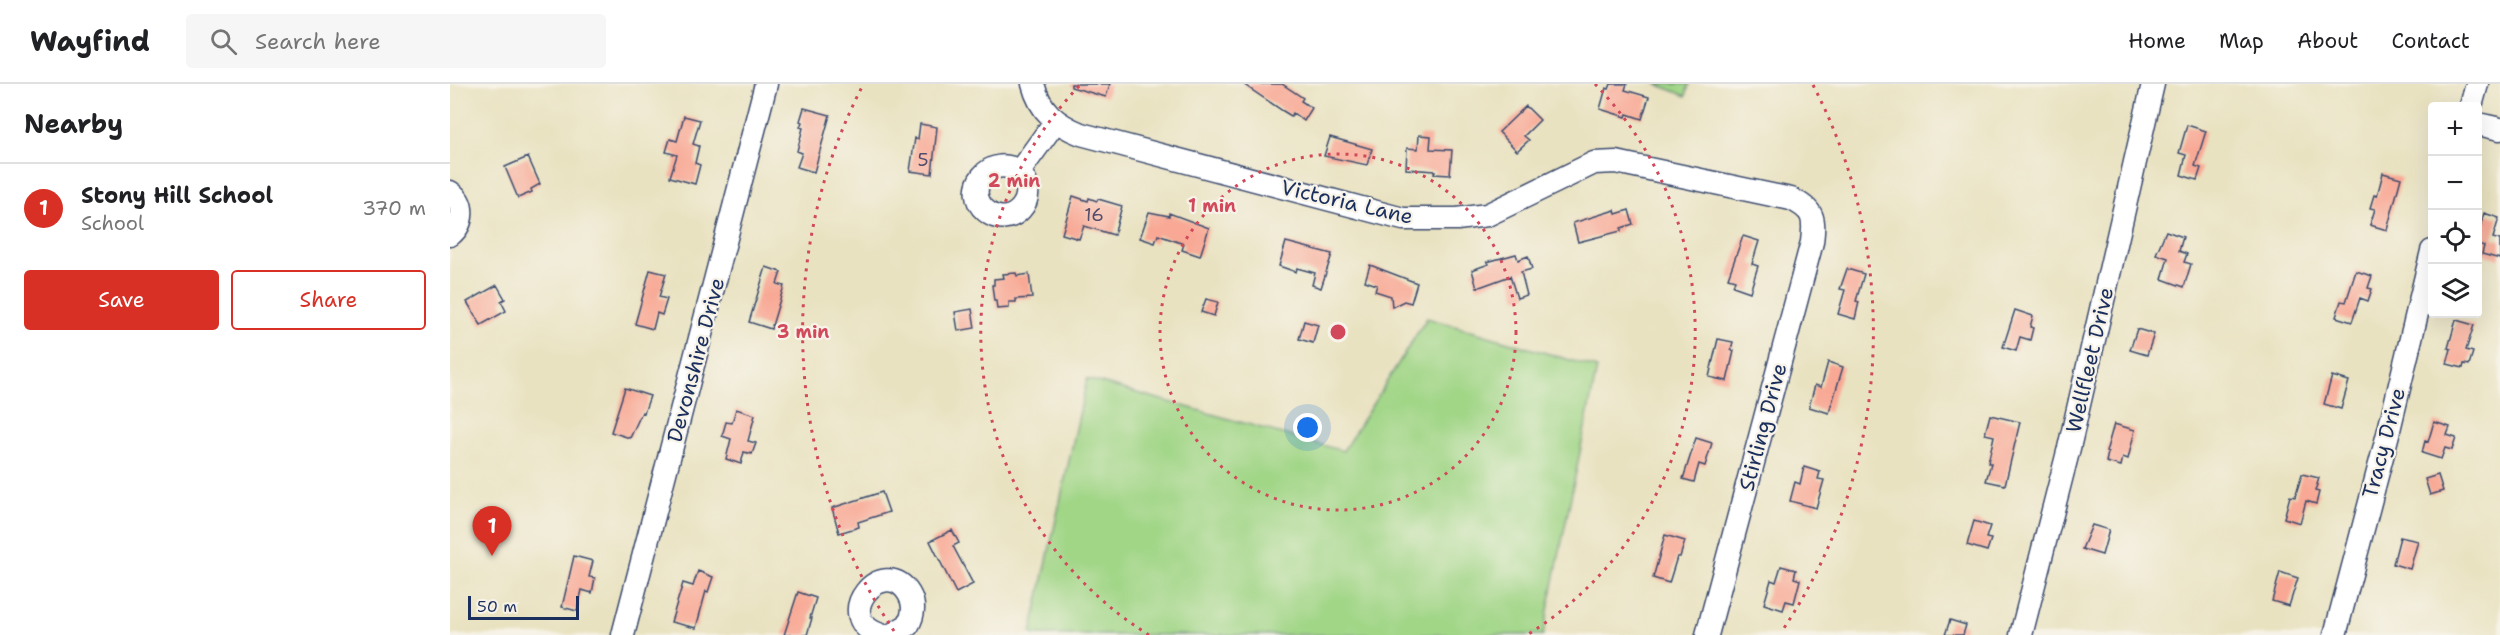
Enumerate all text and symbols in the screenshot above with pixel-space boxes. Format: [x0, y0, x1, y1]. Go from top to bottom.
search box [186, 14, 606, 68]
text: Wayfind [30, 22, 150, 60]
icon: search [207, 25, 240, 58]
text: Search here [255, 27, 381, 56]
text: Home [2128, 27, 2186, 55]
text: Map [2219, 27, 2264, 55]
text: About [2297, 27, 2358, 55]
text: Contact [2391, 27, 2470, 55]
map controls [2428, 102, 2482, 318]
button: + [2428, 102, 2482, 156]
text: Nearby [24, 106, 123, 141]
house number: 5 [917, 148, 929, 172]
button: − [2428, 156, 2482, 210]
text: 2 min [988, 169, 1040, 193]
street label: Victoria Lane [1278, 173, 1416, 231]
text: Stony Hill School [81, 181, 273, 210]
text: 1 min [1188, 194, 1236, 218]
text: 1 [39, 195, 48, 221]
text: 370 m [362, 195, 426, 221]
house number: 16 [1084, 203, 1104, 227]
text: School [81, 210, 144, 236]
button: locate [2428, 210, 2482, 264]
button: layers [2428, 264, 2482, 318]
button: Save [24, 270, 219, 330]
button: Share [231, 270, 426, 330]
street label: Devonshire Drive [661, 275, 731, 445]
street label: Wellfleet Drive [2060, 284, 2120, 436]
text: 3 min [777, 320, 829, 344]
centre of rings [1328, 322, 1348, 342]
street label: Stirling Drive [1732, 360, 1794, 494]
street label: Tracy Drive [2356, 385, 2412, 501]
your location [1293, 413, 1322, 442]
pin: 1 [472, 506, 512, 556]
scale bar [468, 593, 579, 620]
text: 50 m [477, 596, 517, 617]

